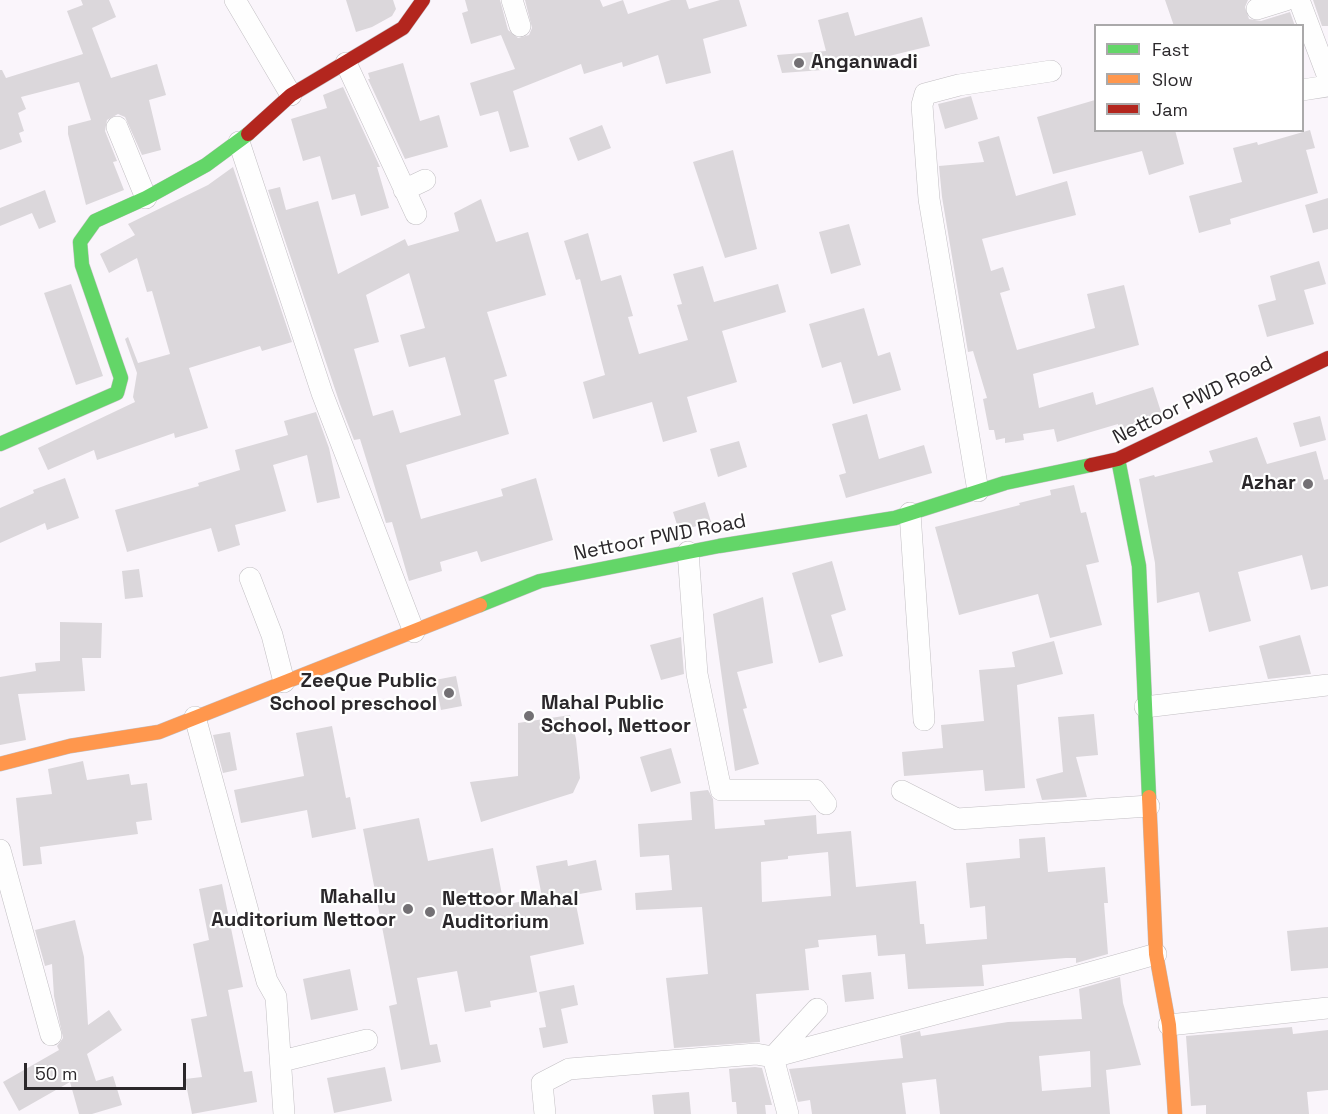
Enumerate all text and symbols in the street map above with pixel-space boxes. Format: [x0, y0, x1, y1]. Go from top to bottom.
legend [1094, 24, 1304, 132]
text: Fast [1152, 38, 1189, 61]
place label: Anganwadi [811, 51, 918, 75]
marker: Anganwadi [792, 56, 806, 70]
text: Slow [1152, 68, 1193, 91]
text: Jam [1152, 98, 1188, 121]
street label: Nettoor PWD Road [1109, 352, 1277, 450]
place label: Azhar [1241, 472, 1296, 496]
marker: Azhar [1301, 477, 1315, 491]
street label: Nettoor PWD Road [572, 510, 748, 566]
place label: ZeeQue Public School preschool [270, 670, 437, 717]
marker: ZeeQue Public School preschool [442, 686, 456, 700]
place label: Mahal Public School, Nettoor [541, 692, 691, 739]
marker: Mahal Public School, Nettoor [522, 709, 536, 723]
place label: Mahallu Auditorium Nettoor [211, 886, 396, 933]
place label: Nettoor Mahal Auditorium [442, 888, 578, 935]
marker: Mahallu Auditorium Nettoor [401, 902, 415, 916]
marker: Nettoor Mahal Auditorium [423, 905, 437, 919]
scale bar [27, 1051, 189, 1089]
text: 50 m [35, 1062, 77, 1085]

